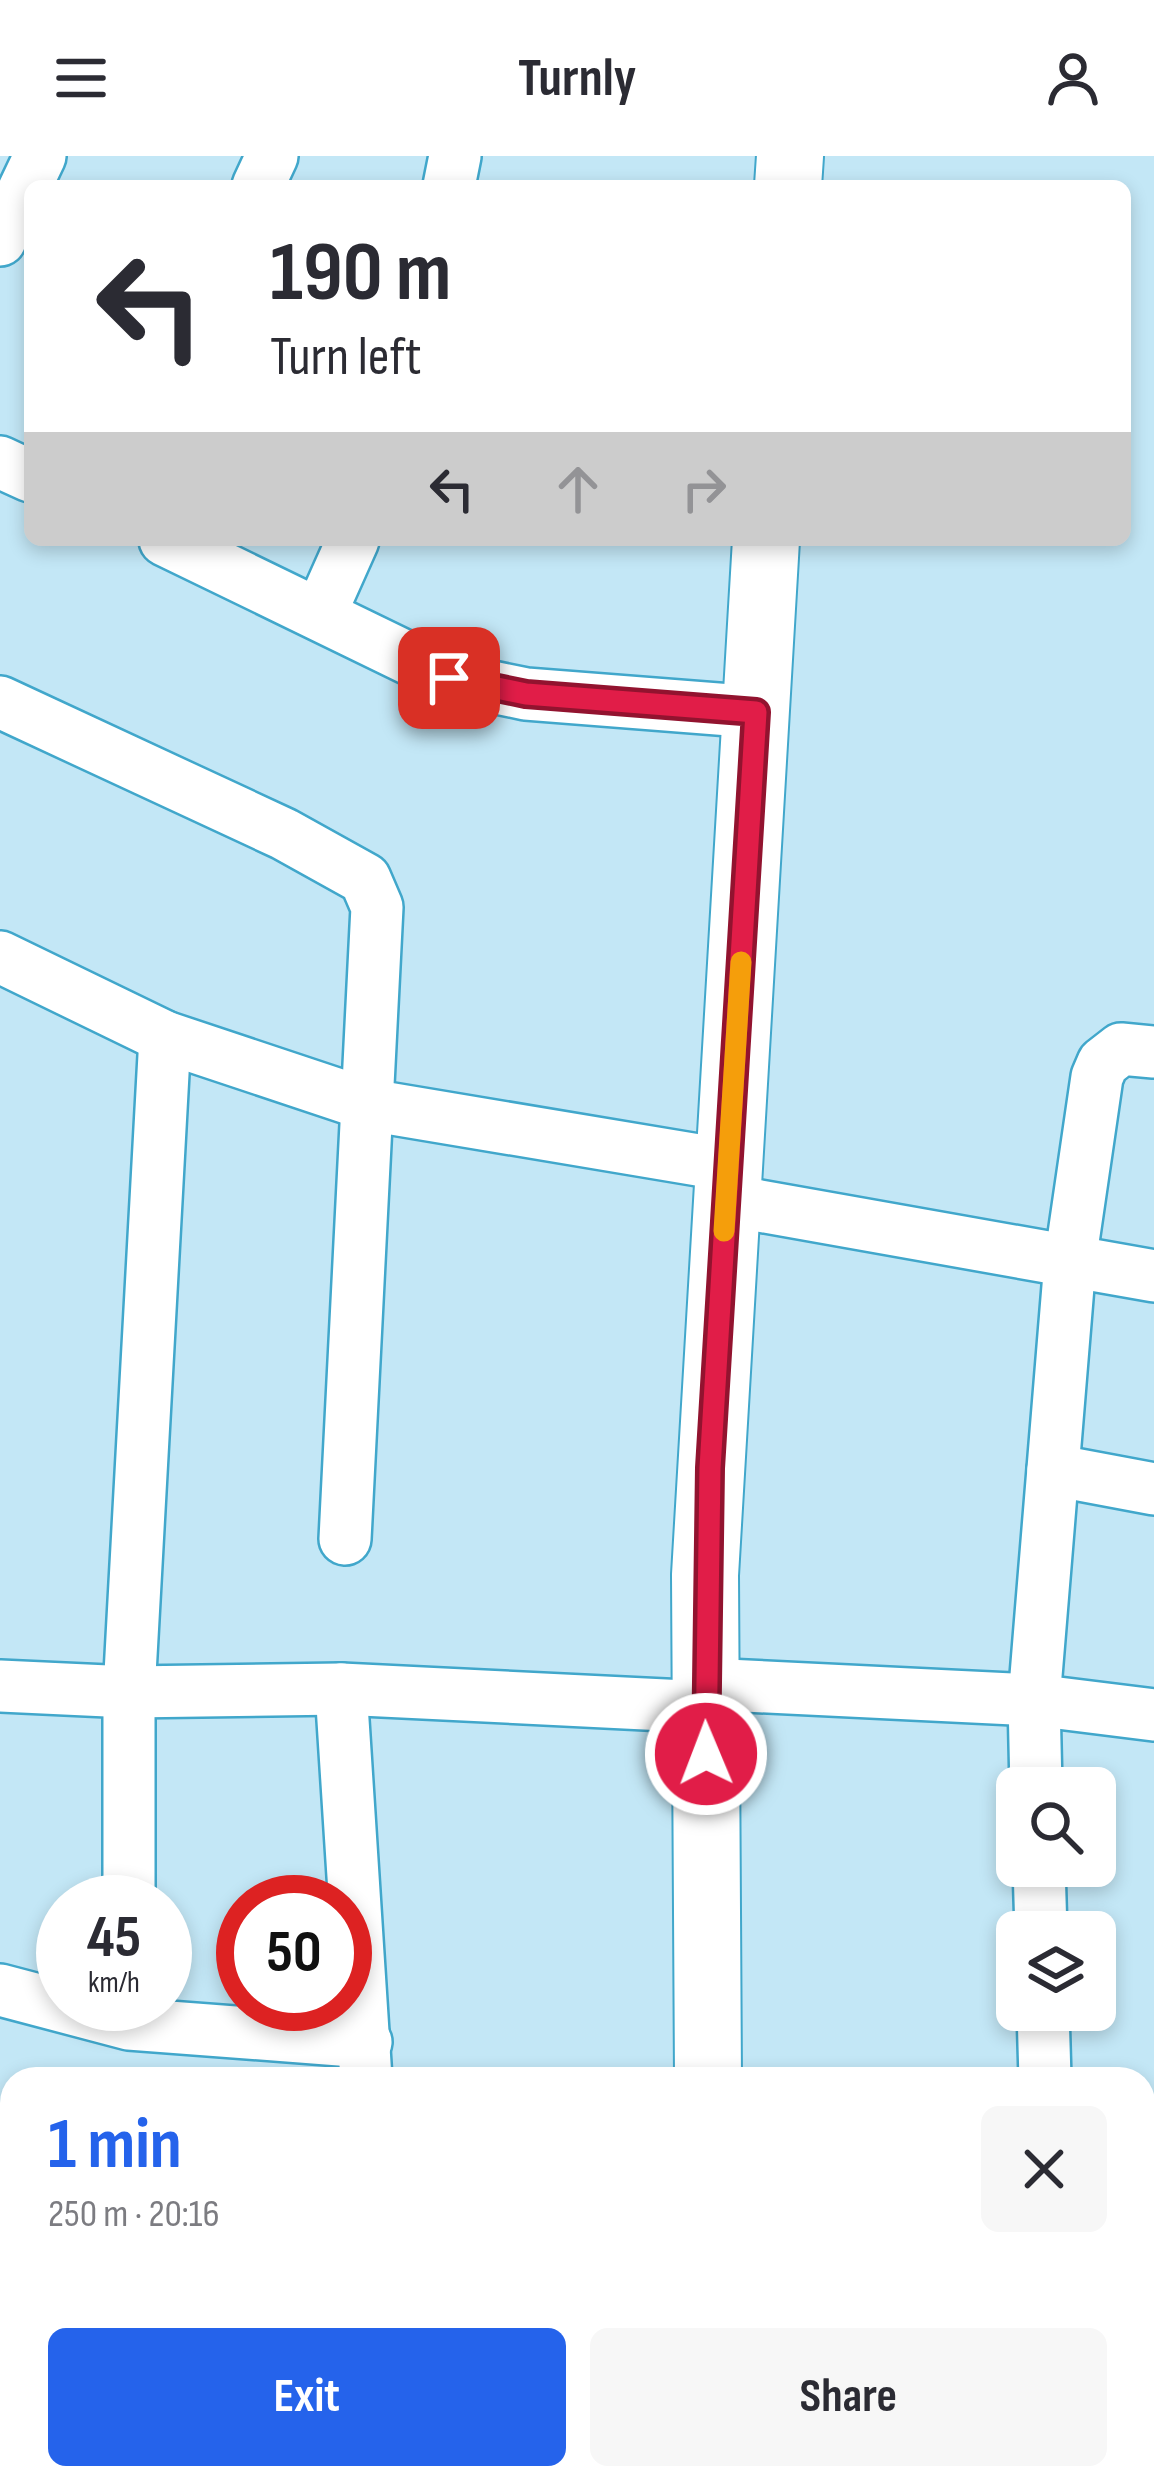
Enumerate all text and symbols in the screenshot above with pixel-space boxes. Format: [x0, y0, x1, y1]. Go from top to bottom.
icon: menu [48, 45, 114, 111]
icon: person [1040, 45, 1106, 111]
text: Turnly [518, 46, 636, 111]
text: 190 m [270, 223, 452, 324]
icon: left [72, 228, 228, 384]
text: Turn left [270, 325, 422, 390]
icon: left [419, 456, 485, 522]
icon: ahead [545, 456, 611, 522]
icon: right [671, 456, 737, 522]
pin [398, 627, 500, 729]
icon: arrive [416, 645, 482, 711]
position arrow [643, 1691, 769, 1817]
map controls [996, 1767, 1116, 2031]
button: search [996, 1767, 1116, 1887]
speed limit sign: 50 [216, 1875, 372, 2031]
text: 45 [87, 1902, 141, 1974]
button: layers [996, 1911, 1116, 2031]
text: km/h [88, 1965, 140, 2001]
text: 1 min [48, 2102, 182, 2189]
button: close [981, 2106, 1107, 2232]
text: 250 m · 20:16 [48, 2191, 220, 2238]
button: Exit [48, 2328, 566, 2466]
button: Share [590, 2328, 1107, 2466]

